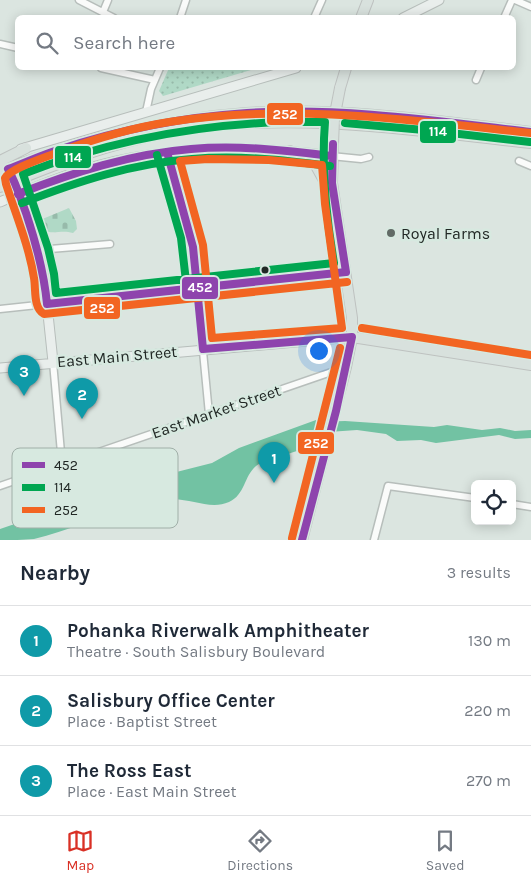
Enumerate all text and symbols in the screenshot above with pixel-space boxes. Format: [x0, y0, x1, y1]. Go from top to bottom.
search box [15, 15, 516, 70]
icon: search [33, 29, 61, 57]
text: Search here [73, 32, 175, 54]
line badge: 252 [266, 102, 304, 126]
text: 252 [272, 106, 298, 123]
line badge: 114 [419, 120, 457, 144]
text: 114 [429, 123, 448, 140]
line badge: 114 [54, 145, 92, 169]
text: 114 [64, 149, 83, 166]
place label: Royal Farms [401, 224, 490, 243]
marker: Royal Farms [385, 227, 397, 239]
unlabelled marker [260, 265, 270, 275]
line badge: 452 [181, 276, 219, 300]
text: 452 [188, 279, 212, 296]
line badge: 252 [83, 296, 121, 320]
text: 252 [89, 300, 115, 317]
your location [306, 338, 332, 364]
street label: East Main Street [56, 342, 178, 371]
pin: 3 [8, 355, 40, 396]
pin: 2 [66, 378, 98, 419]
street label: East Market Street [149, 380, 283, 442]
line badge: 252 [297, 431, 335, 455]
text: 252 [303, 435, 329, 452]
pin: 1 [258, 442, 290, 483]
legend [12, 448, 178, 528]
text: 452 [54, 457, 78, 474]
text: 114 [54, 479, 71, 496]
map controls [471, 480, 516, 525]
button: locate [471, 480, 516, 525]
text: 252 [54, 502, 78, 519]
text: Nearby [20, 561, 90, 585]
text: 3 results [447, 563, 511, 582]
text: Pohanka Riverwalk Amphitheater [67, 620, 369, 642]
text: 1 [33, 631, 39, 650]
text: 130 m [468, 631, 511, 650]
text: Theatre · South Salisbury Boulevard [67, 642, 325, 661]
text: Salisbury Office Center [67, 690, 275, 712]
text: 2 [31, 701, 41, 720]
text: 220 m [464, 701, 511, 720]
text: Place · Baptist Street [67, 712, 217, 731]
text: The Ross East [67, 760, 191, 782]
text: 3 [31, 771, 41, 790]
text: 270 m [466, 771, 511, 790]
text: Place · East Main Street [67, 782, 237, 801]
tab: Map [66, 827, 94, 874]
tab: Directions [227, 827, 293, 874]
tab: Saved [426, 827, 465, 874]

